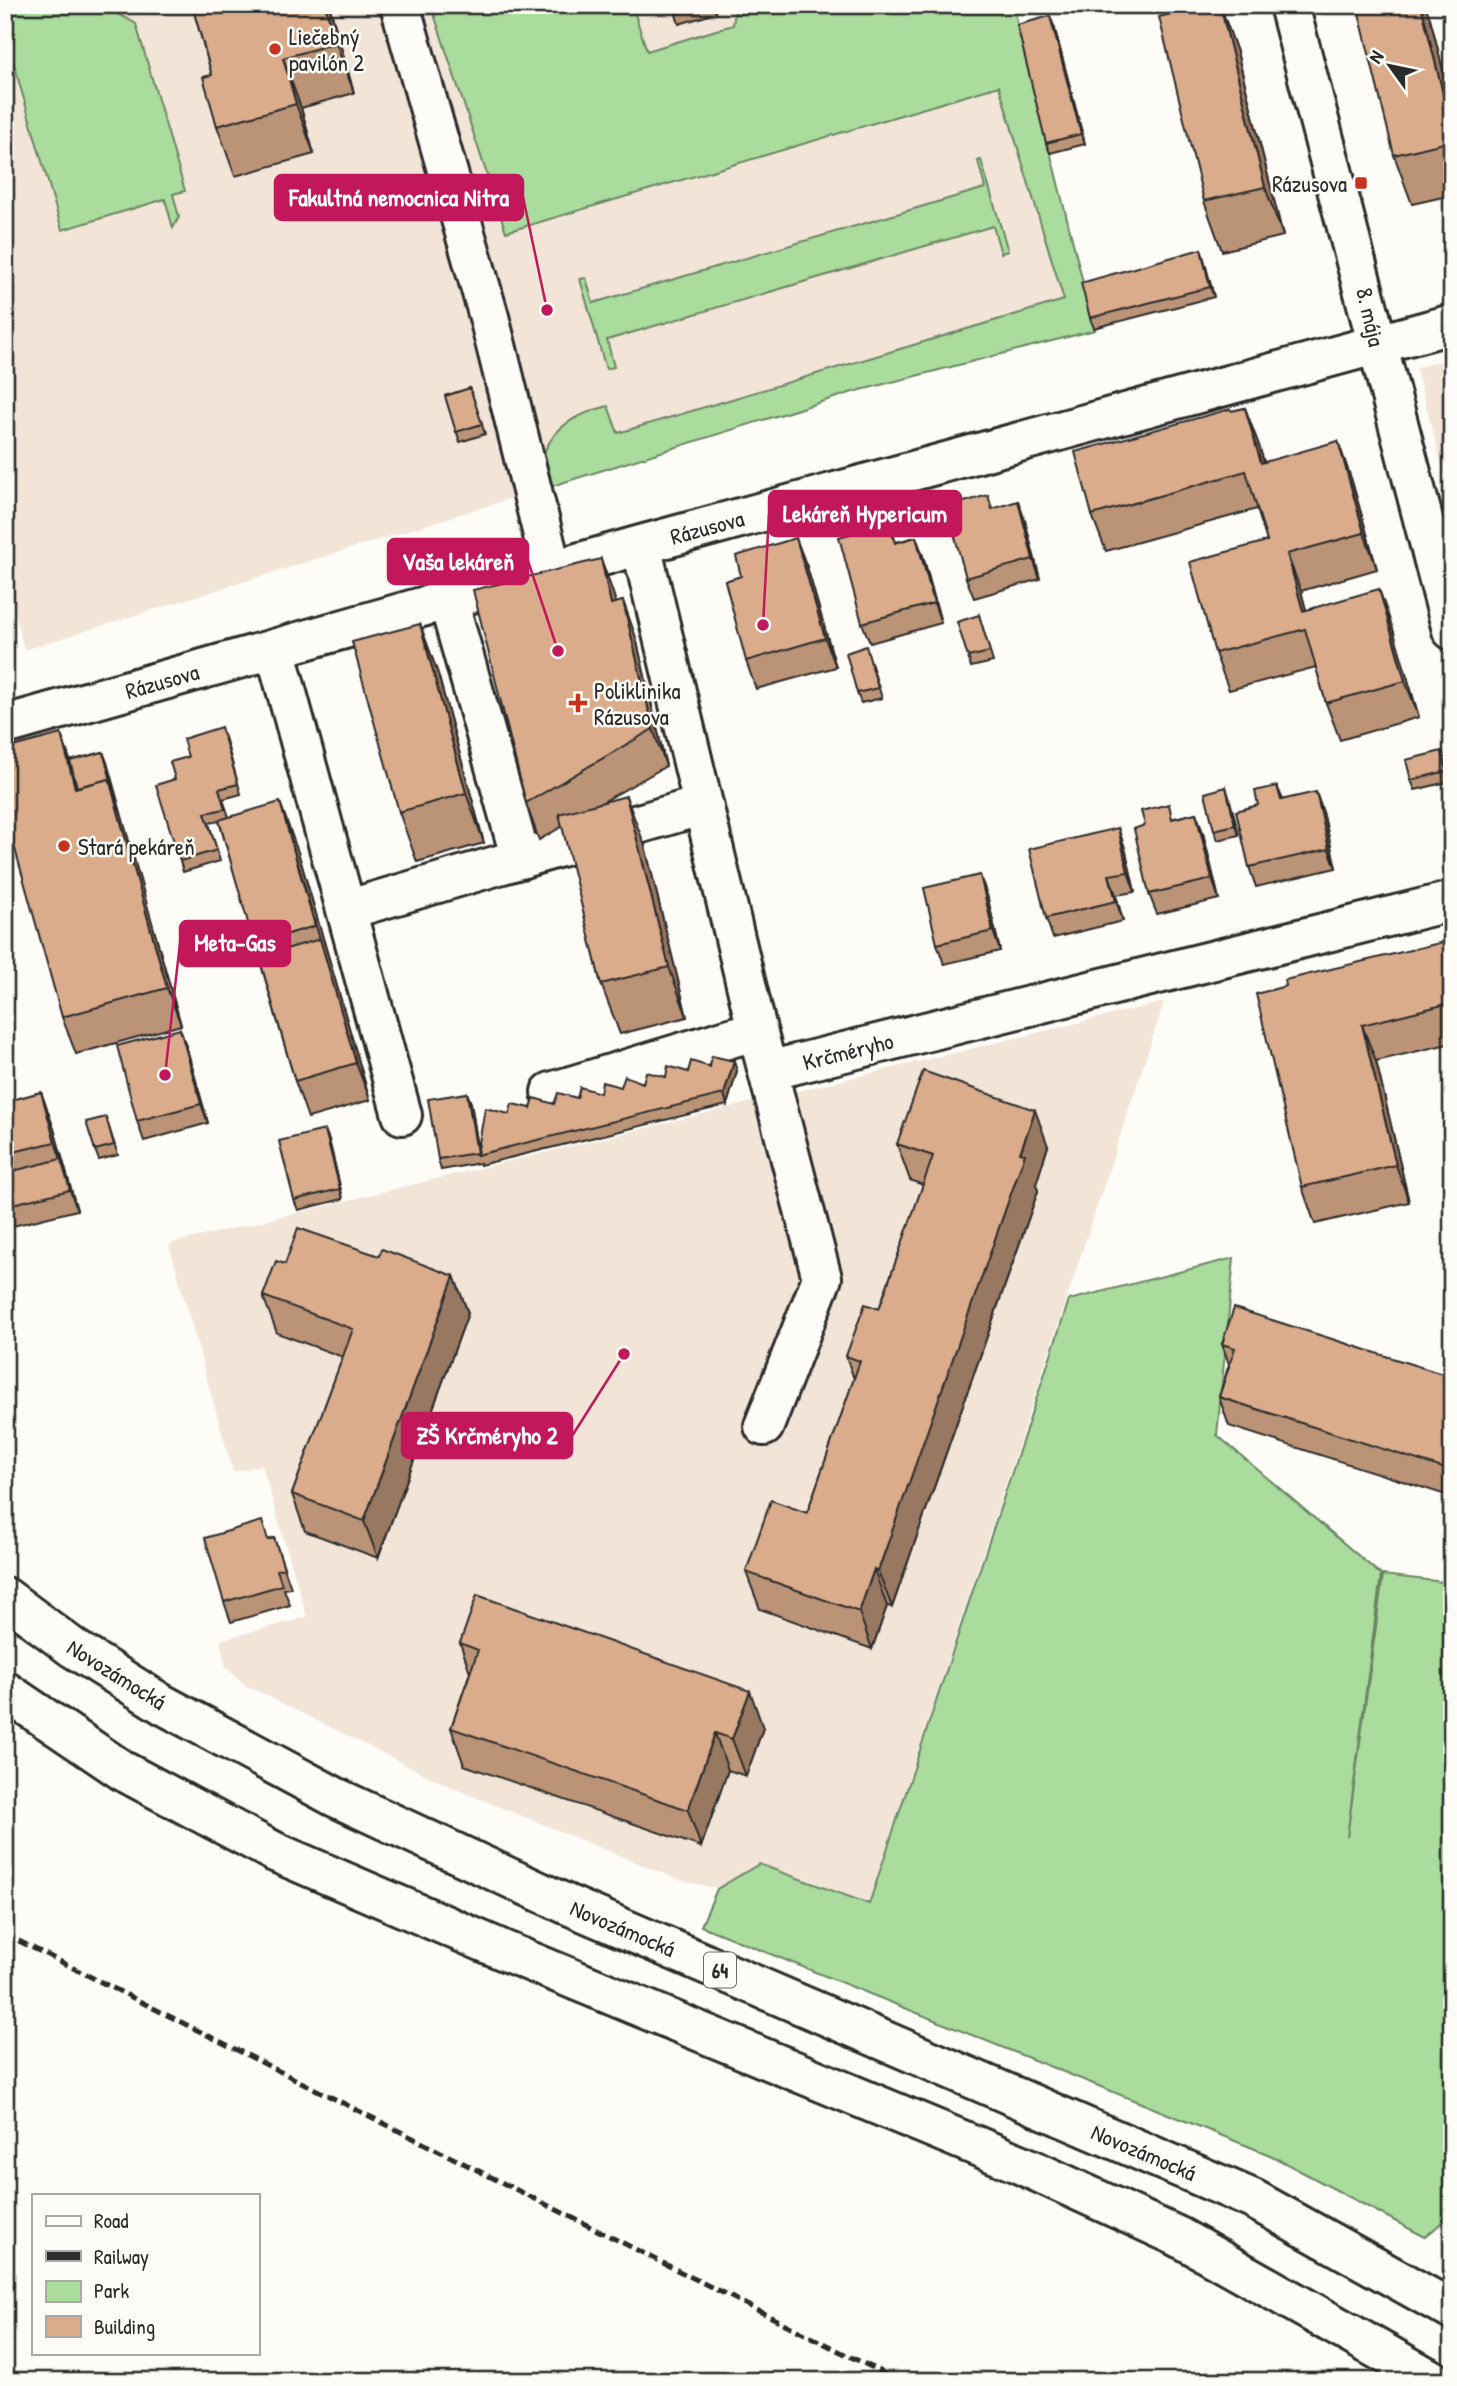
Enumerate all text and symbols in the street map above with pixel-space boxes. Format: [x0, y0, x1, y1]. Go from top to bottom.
place label: Liečebný pavilón 2 [289, 21, 364, 78]
north arrow [1356, 32, 1426, 102]
marker: Liečebný pavilón 2 [267, 41, 283, 57]
text: N [1362, 45, 1389, 68]
place label: Rázusova [1272, 168, 1347, 199]
callout: Fakultná nemocnica Nitra [275, 175, 523, 220]
marker: Rázusova [1353, 175, 1369, 191]
text: Fakultná nemocnica Nitra [288, 181, 509, 213]
street label: 8. mája [1349, 285, 1393, 349]
callout: Lekáreň Hypericum [769, 491, 961, 536]
text: Lekáreň Hypericum [783, 497, 947, 530]
street label: Rázusova [667, 502, 747, 552]
callout: Vaša lekáreň [388, 539, 528, 584]
text: Vaša lekáreň [402, 545, 514, 577]
street label: Rázusova [122, 656, 202, 706]
place label: Poliklinika Rázusova [594, 675, 681, 732]
marker: Poliklinika Rázusova [568, 693, 588, 713]
place label: Stará pekáreň [78, 831, 195, 862]
marker: Stará pekáreň [56, 838, 72, 854]
callout: Meta-Gas [180, 921, 290, 966]
text: Meta-Gas [194, 926, 276, 958]
street label: Krčméryho [800, 1025, 896, 1077]
callout: ZŠ Krčméryho 2 [402, 1413, 572, 1458]
text: ZŠ Krčméryho 2 [416, 1419, 559, 1452]
street label: Novozámocká [62, 1631, 172, 1717]
street label: Novozámocká [566, 1892, 680, 1964]
road number: 64 [704, 1952, 736, 1988]
street label: Novozámocká [1087, 2116, 1201, 2188]
legend [32, 2194, 259, 2354]
text: Road [94, 2206, 128, 2235]
text: Railway [94, 2242, 149, 2271]
text: Park [94, 2276, 129, 2305]
text: Building [94, 2312, 155, 2341]

